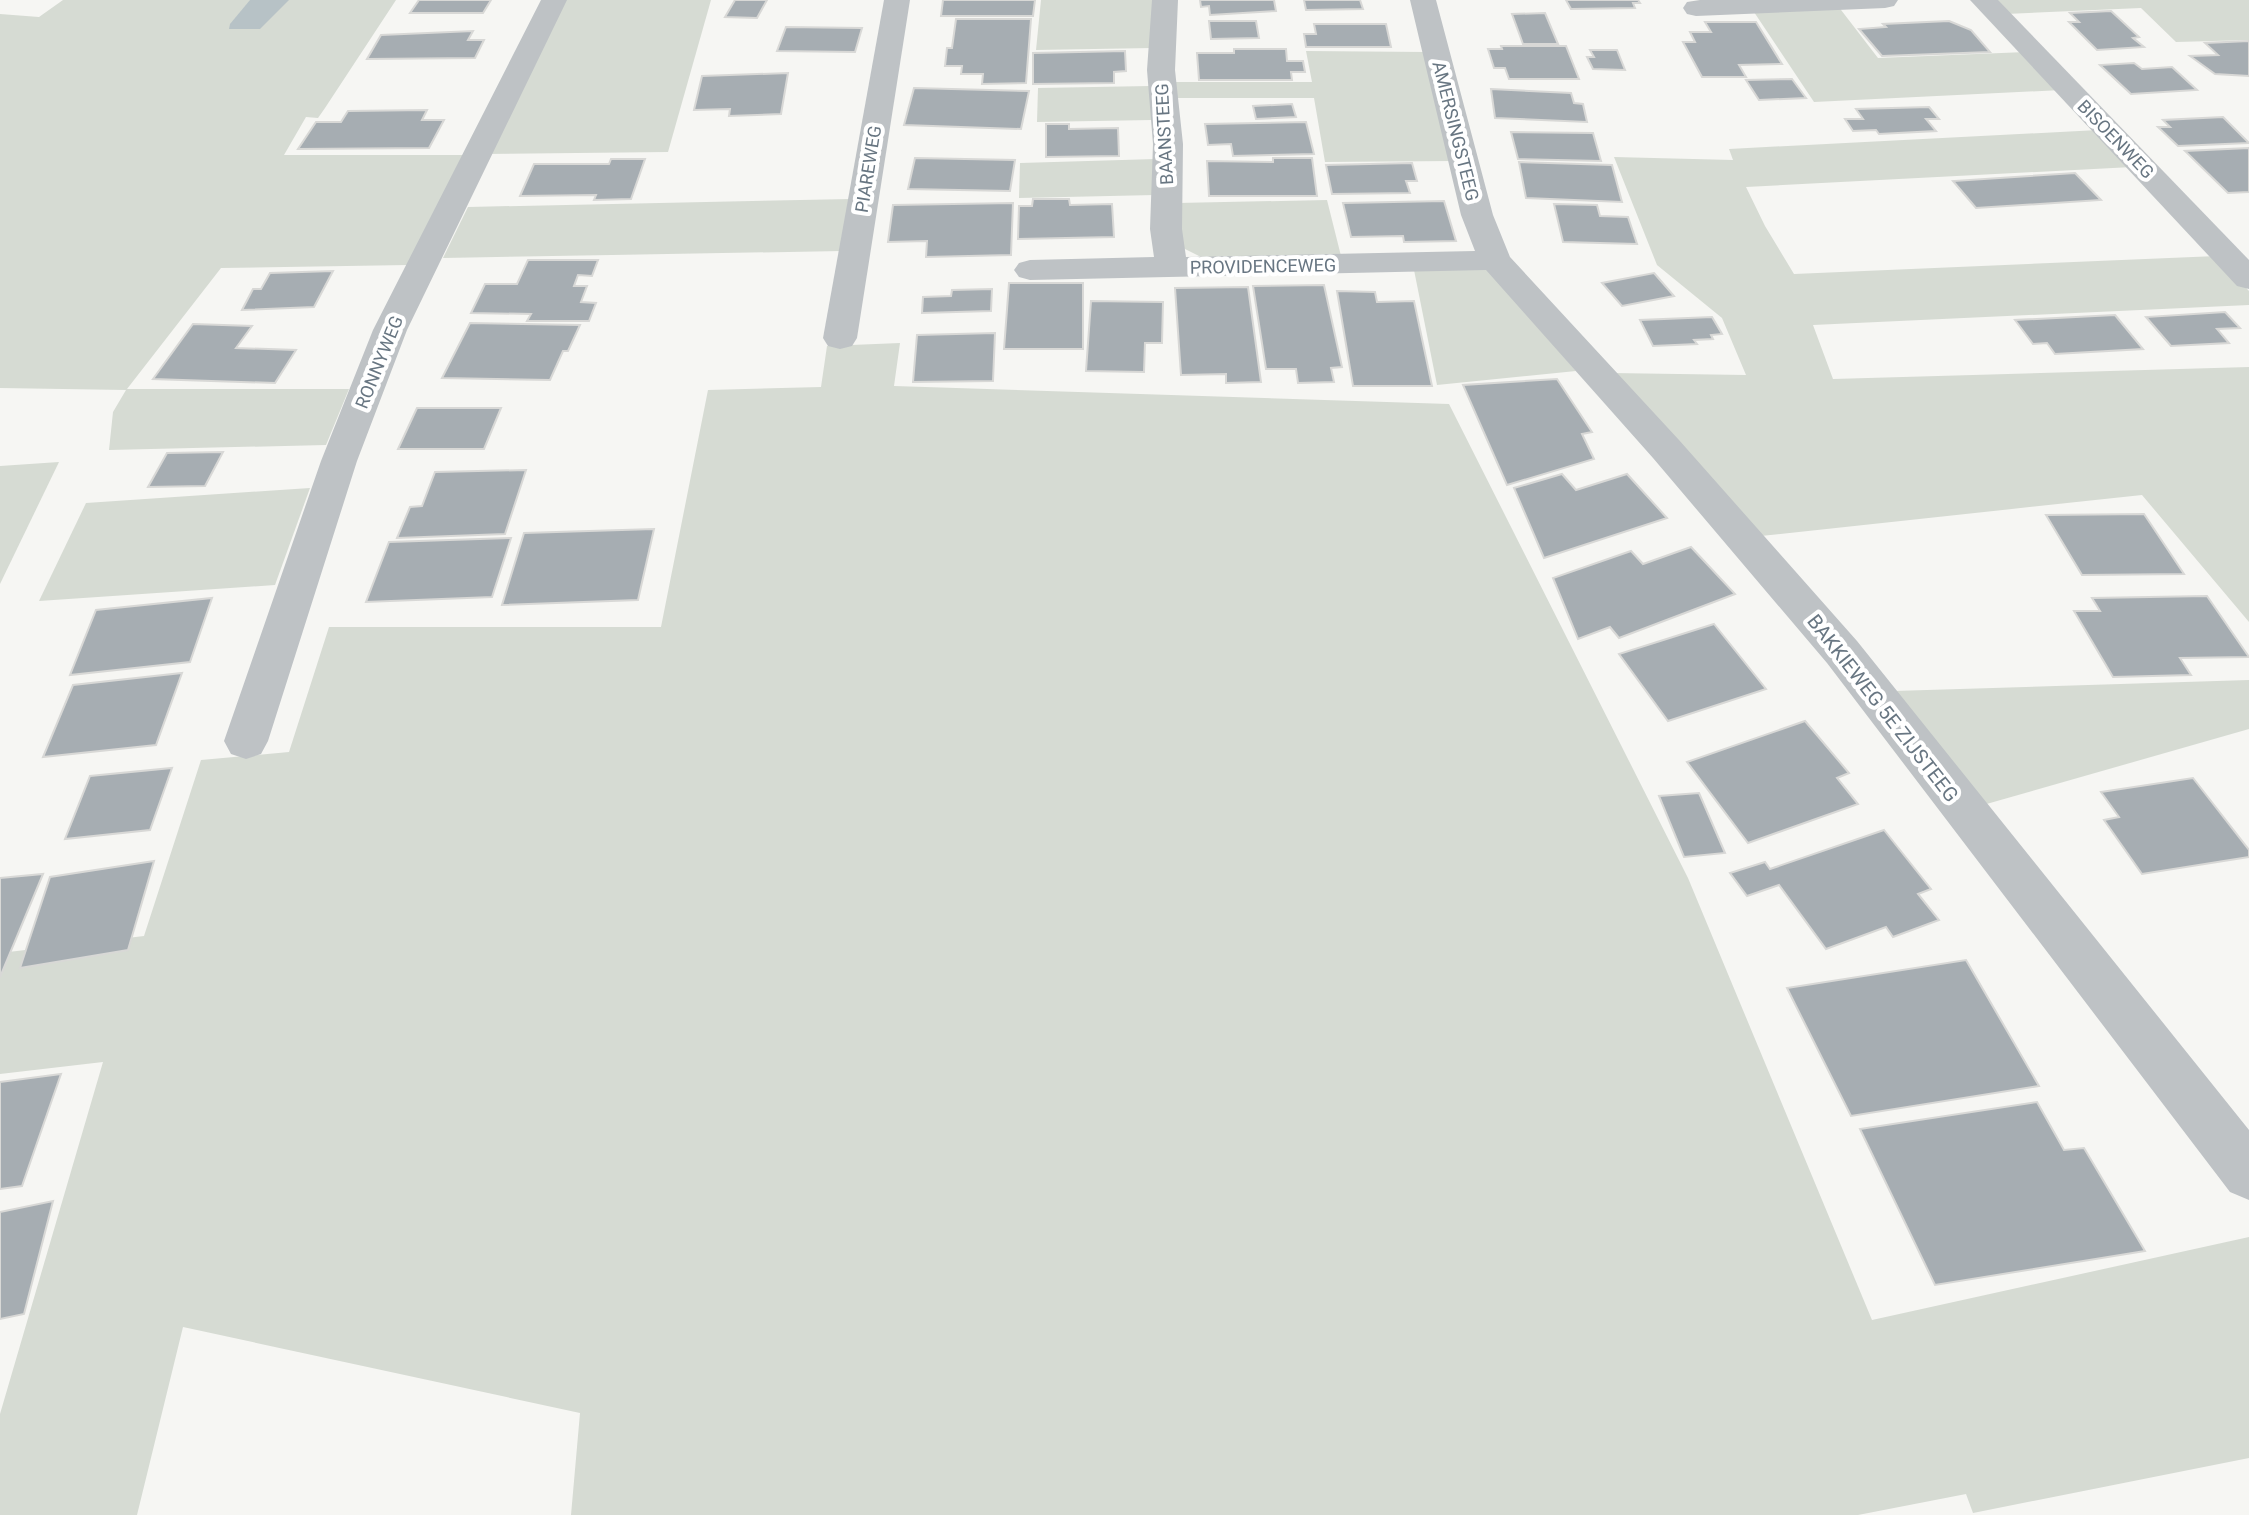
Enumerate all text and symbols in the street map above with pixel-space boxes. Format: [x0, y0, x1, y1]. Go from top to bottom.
street label: AMERSINGSTEEG [1428, 59, 1484, 203]
street label: BAANSTEEG [1151, 83, 1177, 185]
street label: BISOENWEG [2073, 95, 2159, 183]
street label: PIAREWEG [851, 124, 885, 214]
street label: PROVIDENCEWEG [1190, 254, 1336, 278]
street label: RONNYWEG [351, 312, 407, 412]
street label: BAKKIEWEG 5E ZIJSTEEG [1802, 609, 1964, 807]

